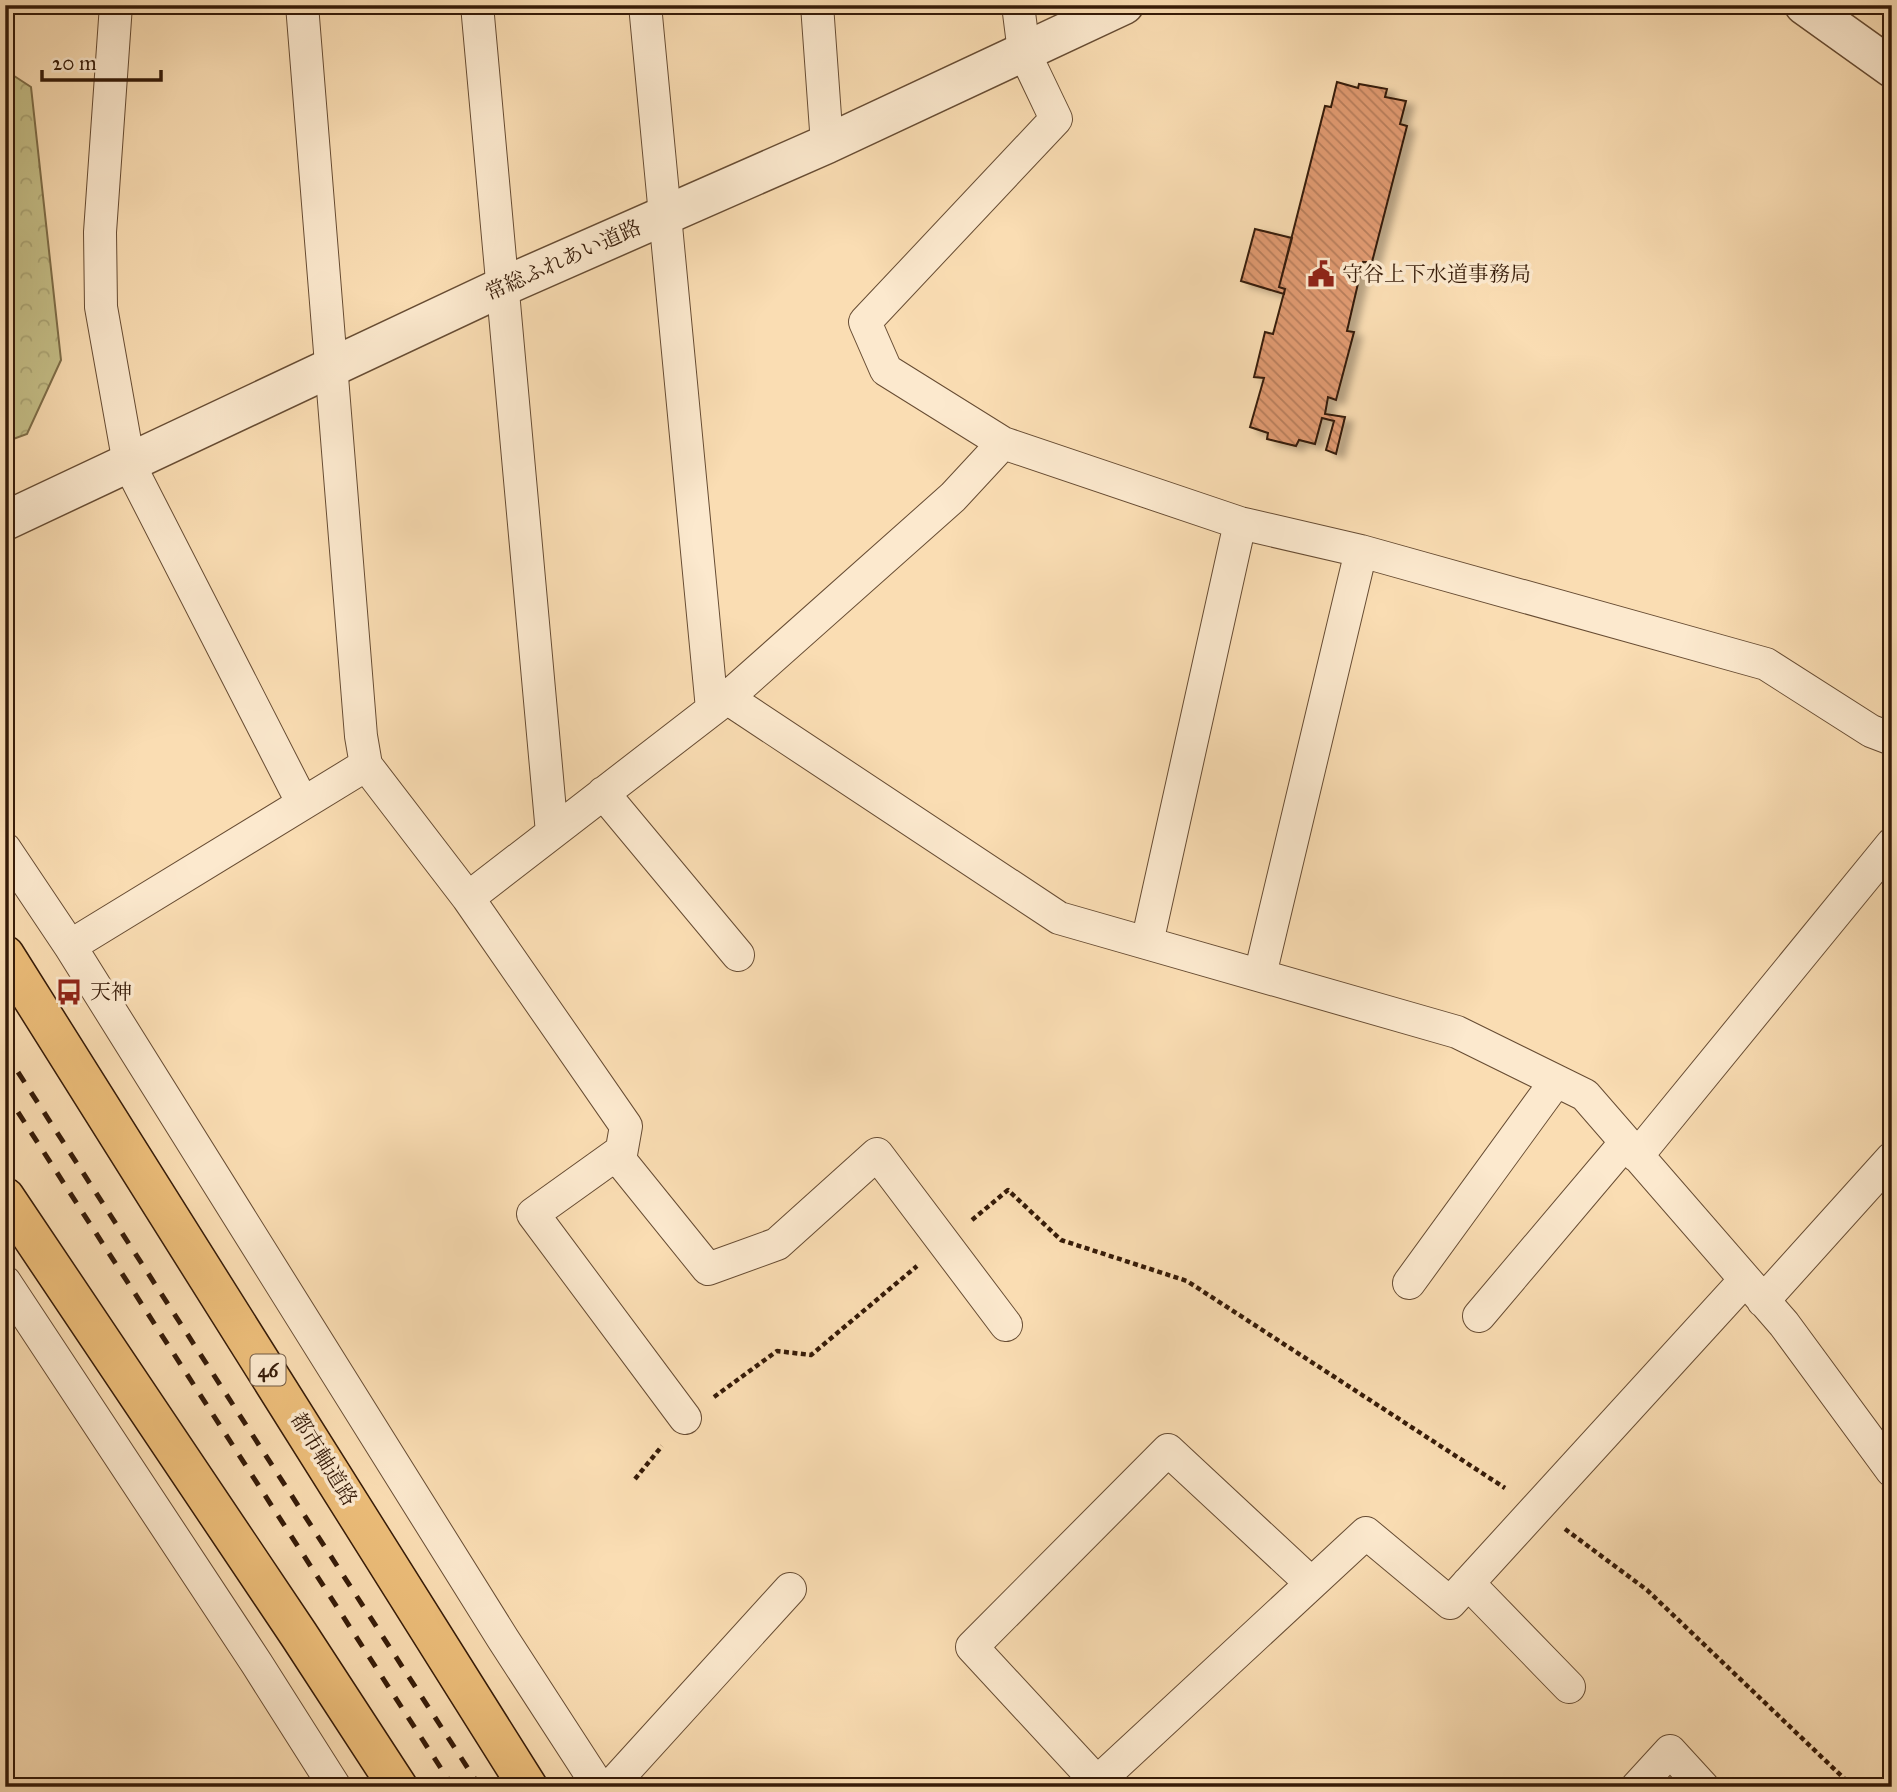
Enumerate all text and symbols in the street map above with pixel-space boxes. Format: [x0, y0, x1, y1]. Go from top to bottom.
scale bar [42, 38, 161, 82]
text: 20 m [52, 50, 97, 76]
street label: 常総ふれあい道路 [481, 214, 645, 306]
public building icon: 守谷上下水道事務局 [1306, 259, 1336, 289]
place label: 守谷上下水道事務局 [1342, 261, 1531, 287]
bus stop icon: 天神 [54, 977, 84, 1007]
place label: 天神 [90, 979, 132, 1005]
road number: 46 [250, 1354, 286, 1386]
street label: 都市軸道路 [285, 1408, 363, 1510]

